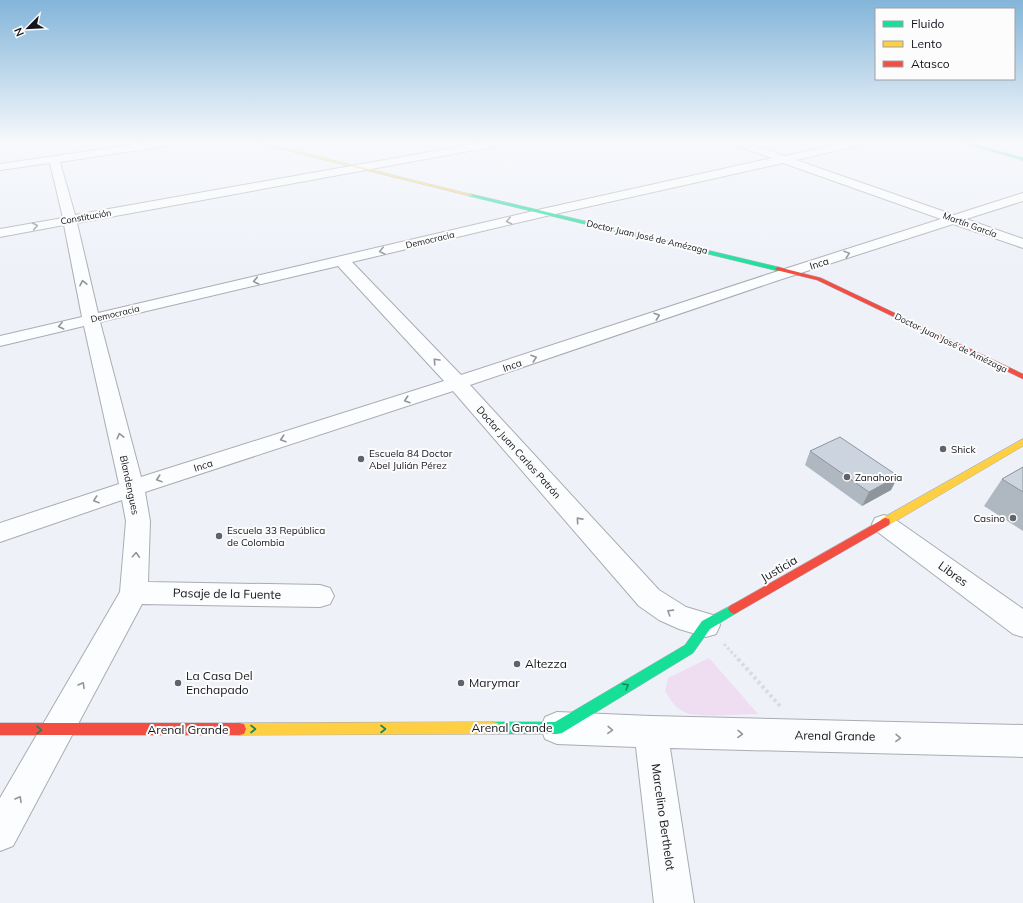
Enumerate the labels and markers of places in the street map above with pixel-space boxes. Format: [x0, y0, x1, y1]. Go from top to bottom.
place label: Shick [951, 443, 976, 456]
marker: Shick [938, 444, 948, 454]
place label: Escuela 84 Doctor Abel Julián Pérez [369, 447, 453, 472]
marker: Escuela 84 Doctor Abel Julián Pérez [356, 454, 366, 464]
place label: Zanahoria [855, 471, 902, 484]
marker: Zanahoria [842, 472, 852, 482]
place label: Casino [973, 512, 1005, 525]
marker: Casino [1008, 513, 1018, 523]
place label: Escuela 33 República de Colombia [227, 524, 325, 549]
marker: Escuela 33 República de Colombia [214, 531, 224, 541]
place label: Altezza [525, 656, 567, 671]
marker: Altezza [512, 659, 522, 669]
place label: La Casa Del Enchapado [186, 668, 253, 697]
place label: Marymar [469, 675, 520, 690]
marker: La Casa Del Enchapado [173, 678, 183, 688]
marker: Marymar [456, 678, 466, 688]

